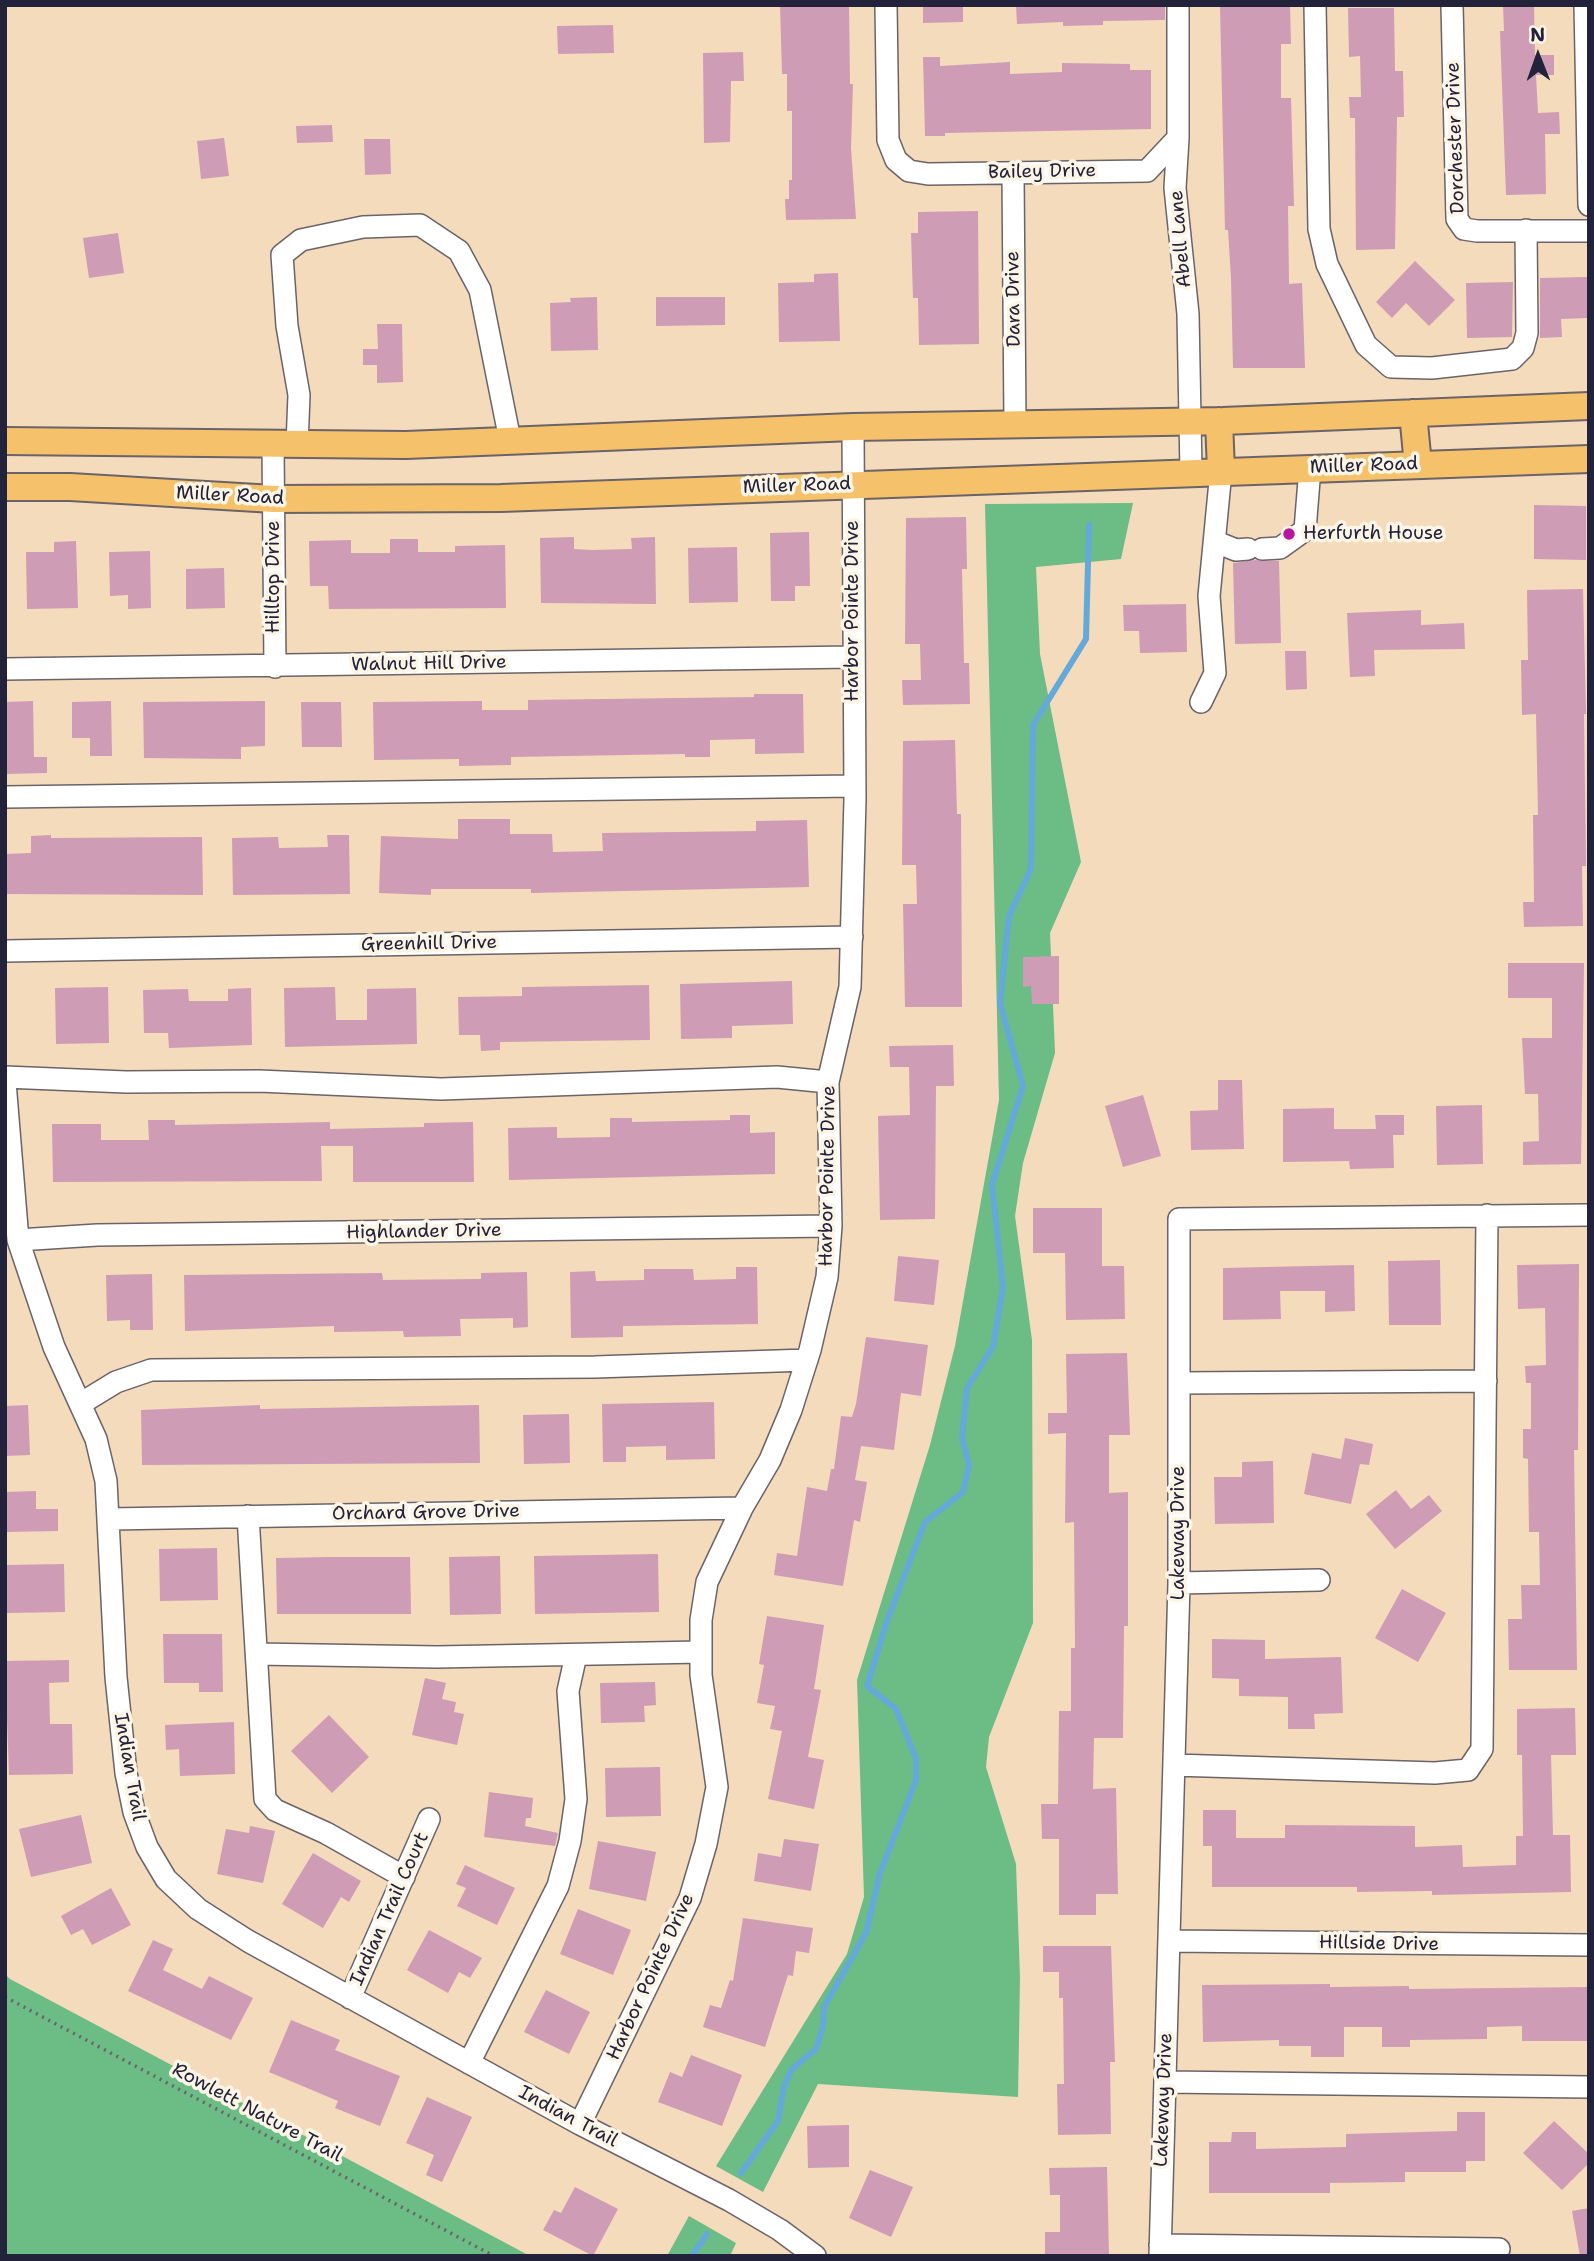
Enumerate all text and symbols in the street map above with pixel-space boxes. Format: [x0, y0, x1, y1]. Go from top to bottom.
north arrow [1503, 21, 1573, 91]
text: N [1530, 22, 1545, 47]
street label: Dorchester Drive [1442, 62, 1470, 214]
street label: Bailey Drive [988, 160, 1096, 184]
street label: Abell Lane [1165, 189, 1197, 289]
street label: Dara Drive [1002, 251, 1026, 347]
street label: Miller Road [1310, 453, 1418, 479]
street label: Miller Road [743, 473, 851, 499]
street label: Miller Road [175, 482, 285, 510]
street label: Hilltop Drive [263, 520, 285, 634]
street label: Harbor Pointe Drive [842, 520, 864, 702]
place label: Herfurth House [1303, 523, 1444, 545]
marker: Herfurth House [1281, 526, 1297, 542]
street label: Walnut Hill Drive [351, 651, 507, 677]
street label: Greenhill Drive [361, 931, 497, 957]
street label: Harbor Pointe Drive [815, 1085, 841, 1267]
street label: Highlander Drive [346, 1219, 502, 1245]
street label: Lakeway Drive [1168, 1466, 1190, 1600]
street label: Orchard Grove Drive [332, 1500, 520, 1526]
street label: Indian Trail [108, 1711, 150, 1823]
street label: Indian Trail Court [346, 1829, 434, 1989]
street label: Harbor Pointe Drive [602, 1890, 700, 2064]
street label: Hillside Drive [1319, 1932, 1439, 1956]
street label: Lakeway Drive [1150, 2032, 1178, 2168]
street label: Rowlett Nature Trail [168, 2058, 346, 2168]
street label: Indian Trail [515, 2081, 621, 2153]

